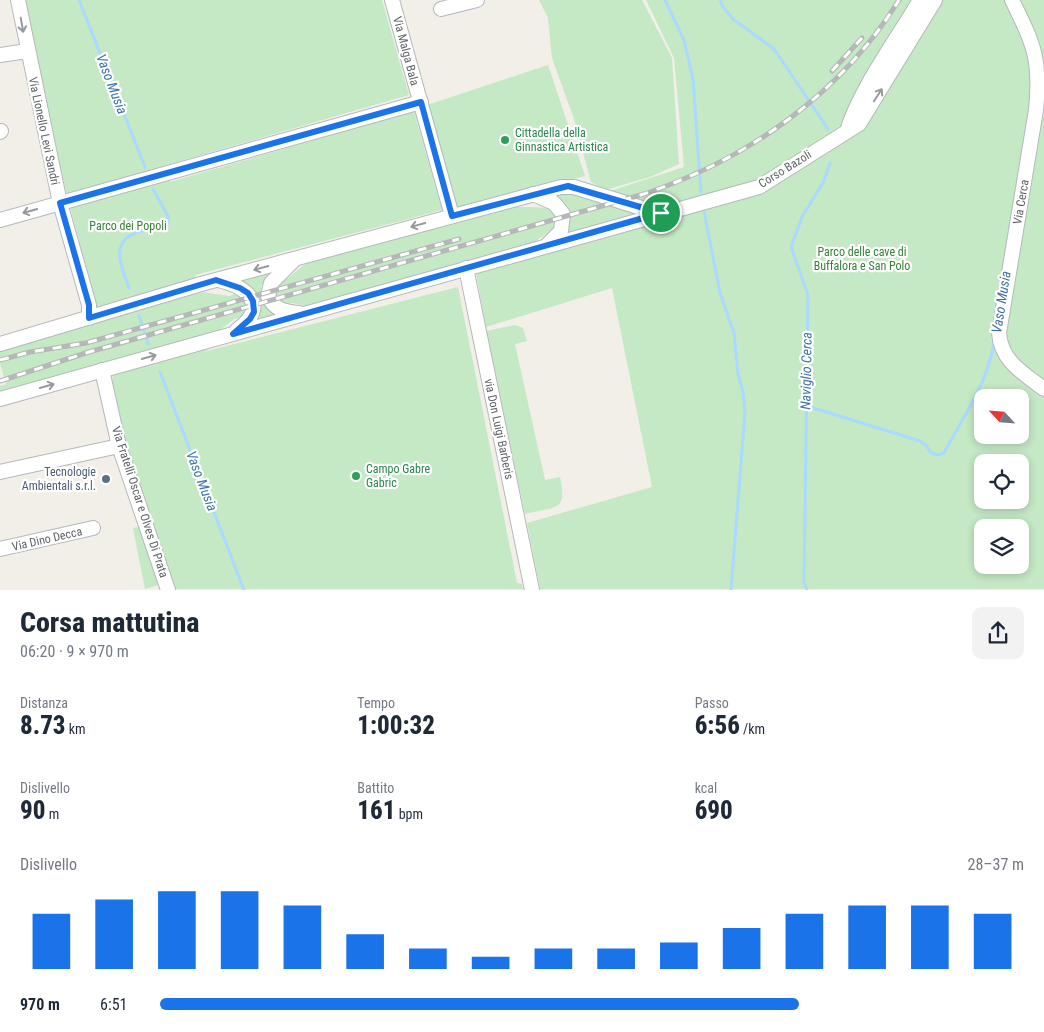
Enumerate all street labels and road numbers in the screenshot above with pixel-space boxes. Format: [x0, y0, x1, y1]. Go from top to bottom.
street label: Via Malga Bala [390, 15, 422, 87]
street label: Via Lionello Levi Sandri [26, 76, 62, 186]
street label: Corso Bazoli [756, 147, 814, 191]
street label: Via Cerca [1010, 178, 1032, 225]
street label: via Don Luigi Barberis [481, 377, 517, 481]
street label: Via Fratelli Oscar e Olves Di Prata [109, 425, 171, 580]
street label: Via Dino Decca [11, 524, 84, 554]

